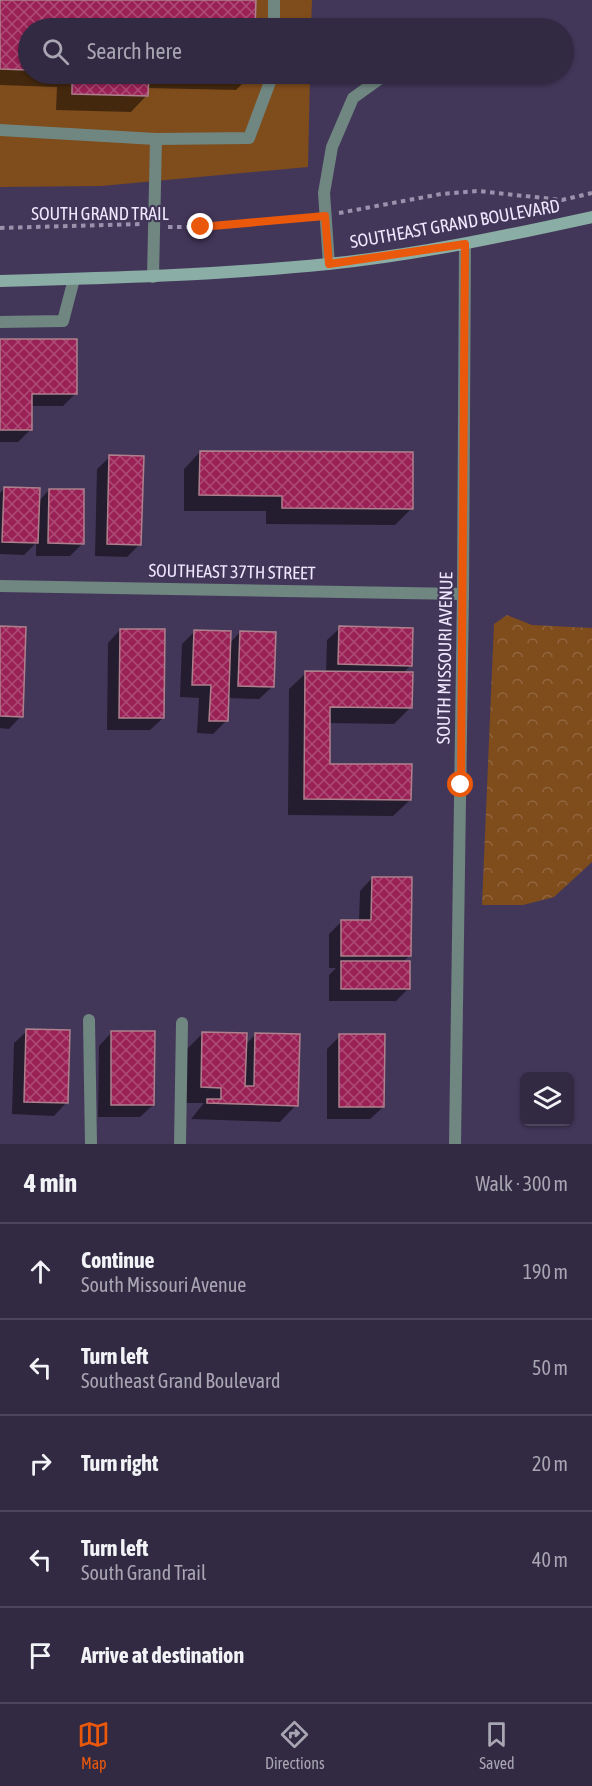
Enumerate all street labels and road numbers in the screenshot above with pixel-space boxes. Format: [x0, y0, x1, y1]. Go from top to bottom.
street label: SOUTHEAST GRAND BOULEVARD [348, 195, 561, 252]
street label: SOUTH GRAND TRAIL [31, 203, 169, 224]
street label: SOUTHEAST 37TH STREET [148, 560, 316, 583]
street label: SOUTH MISSOURI AVENUE [432, 571, 457, 744]

